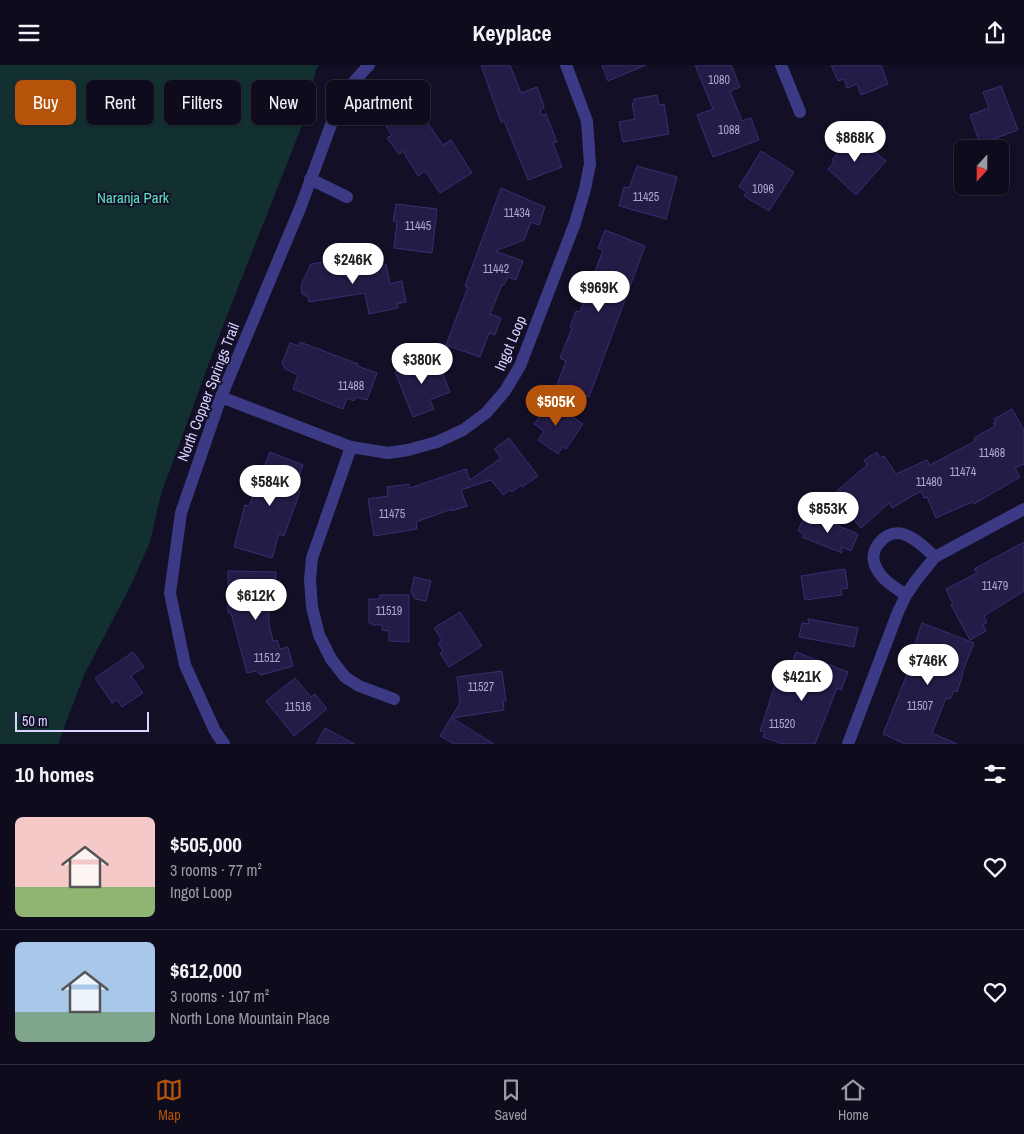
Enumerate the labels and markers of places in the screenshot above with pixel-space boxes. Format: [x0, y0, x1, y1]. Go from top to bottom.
pin: $868K [820, 121, 890, 163]
pin: $246K [318, 243, 388, 285]
pin: $969K [564, 271, 634, 313]
pin: $380K [387, 343, 457, 385]
pin: $505K [521, 385, 591, 427]
pin: $584K [235, 465, 305, 507]
pin: $853K [793, 491, 863, 534]
pin: $612K [221, 579, 291, 621]
pin: $746K [893, 643, 963, 686]
pin: $421K [767, 659, 837, 702]

